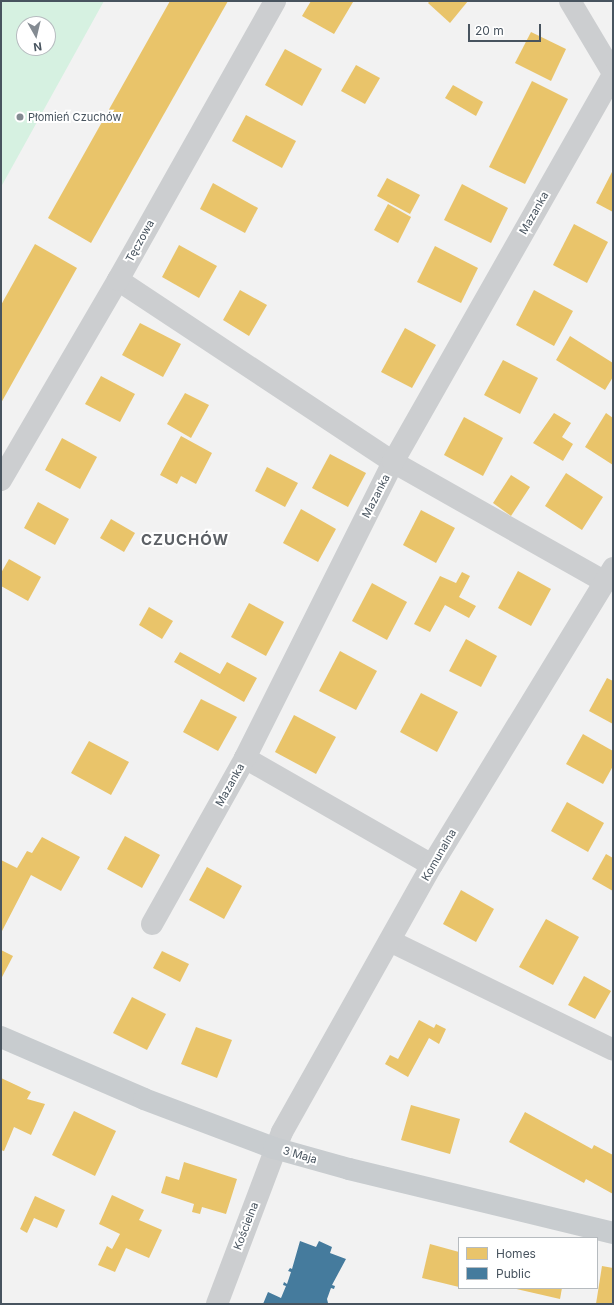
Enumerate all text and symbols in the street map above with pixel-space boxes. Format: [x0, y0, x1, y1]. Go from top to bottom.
north arrow [16, 16, 56, 56]
scale bar [470, 16, 543, 42]
text: 20 m [475, 23, 504, 38]
text: N [32, 39, 43, 54]
place label: Płomień Czuchów [28, 110, 121, 124]
marker: Płomień Czuchów [15, 112, 25, 122]
street label: Mazanka [517, 189, 551, 237]
street label: Tęczowa [123, 218, 157, 264]
street label: Mazanka [359, 472, 393, 520]
district label: CZUCHÓW [141, 531, 229, 549]
street label: Mazanka [213, 761, 247, 809]
street label: Komunalna [419, 827, 459, 883]
street label: 3 Maja [281, 1144, 319, 1166]
street label: Kościelna [231, 1200, 261, 1252]
legend [458, 1237, 598, 1289]
text: Homes [496, 1246, 536, 1261]
text: Public [496, 1266, 531, 1281]

